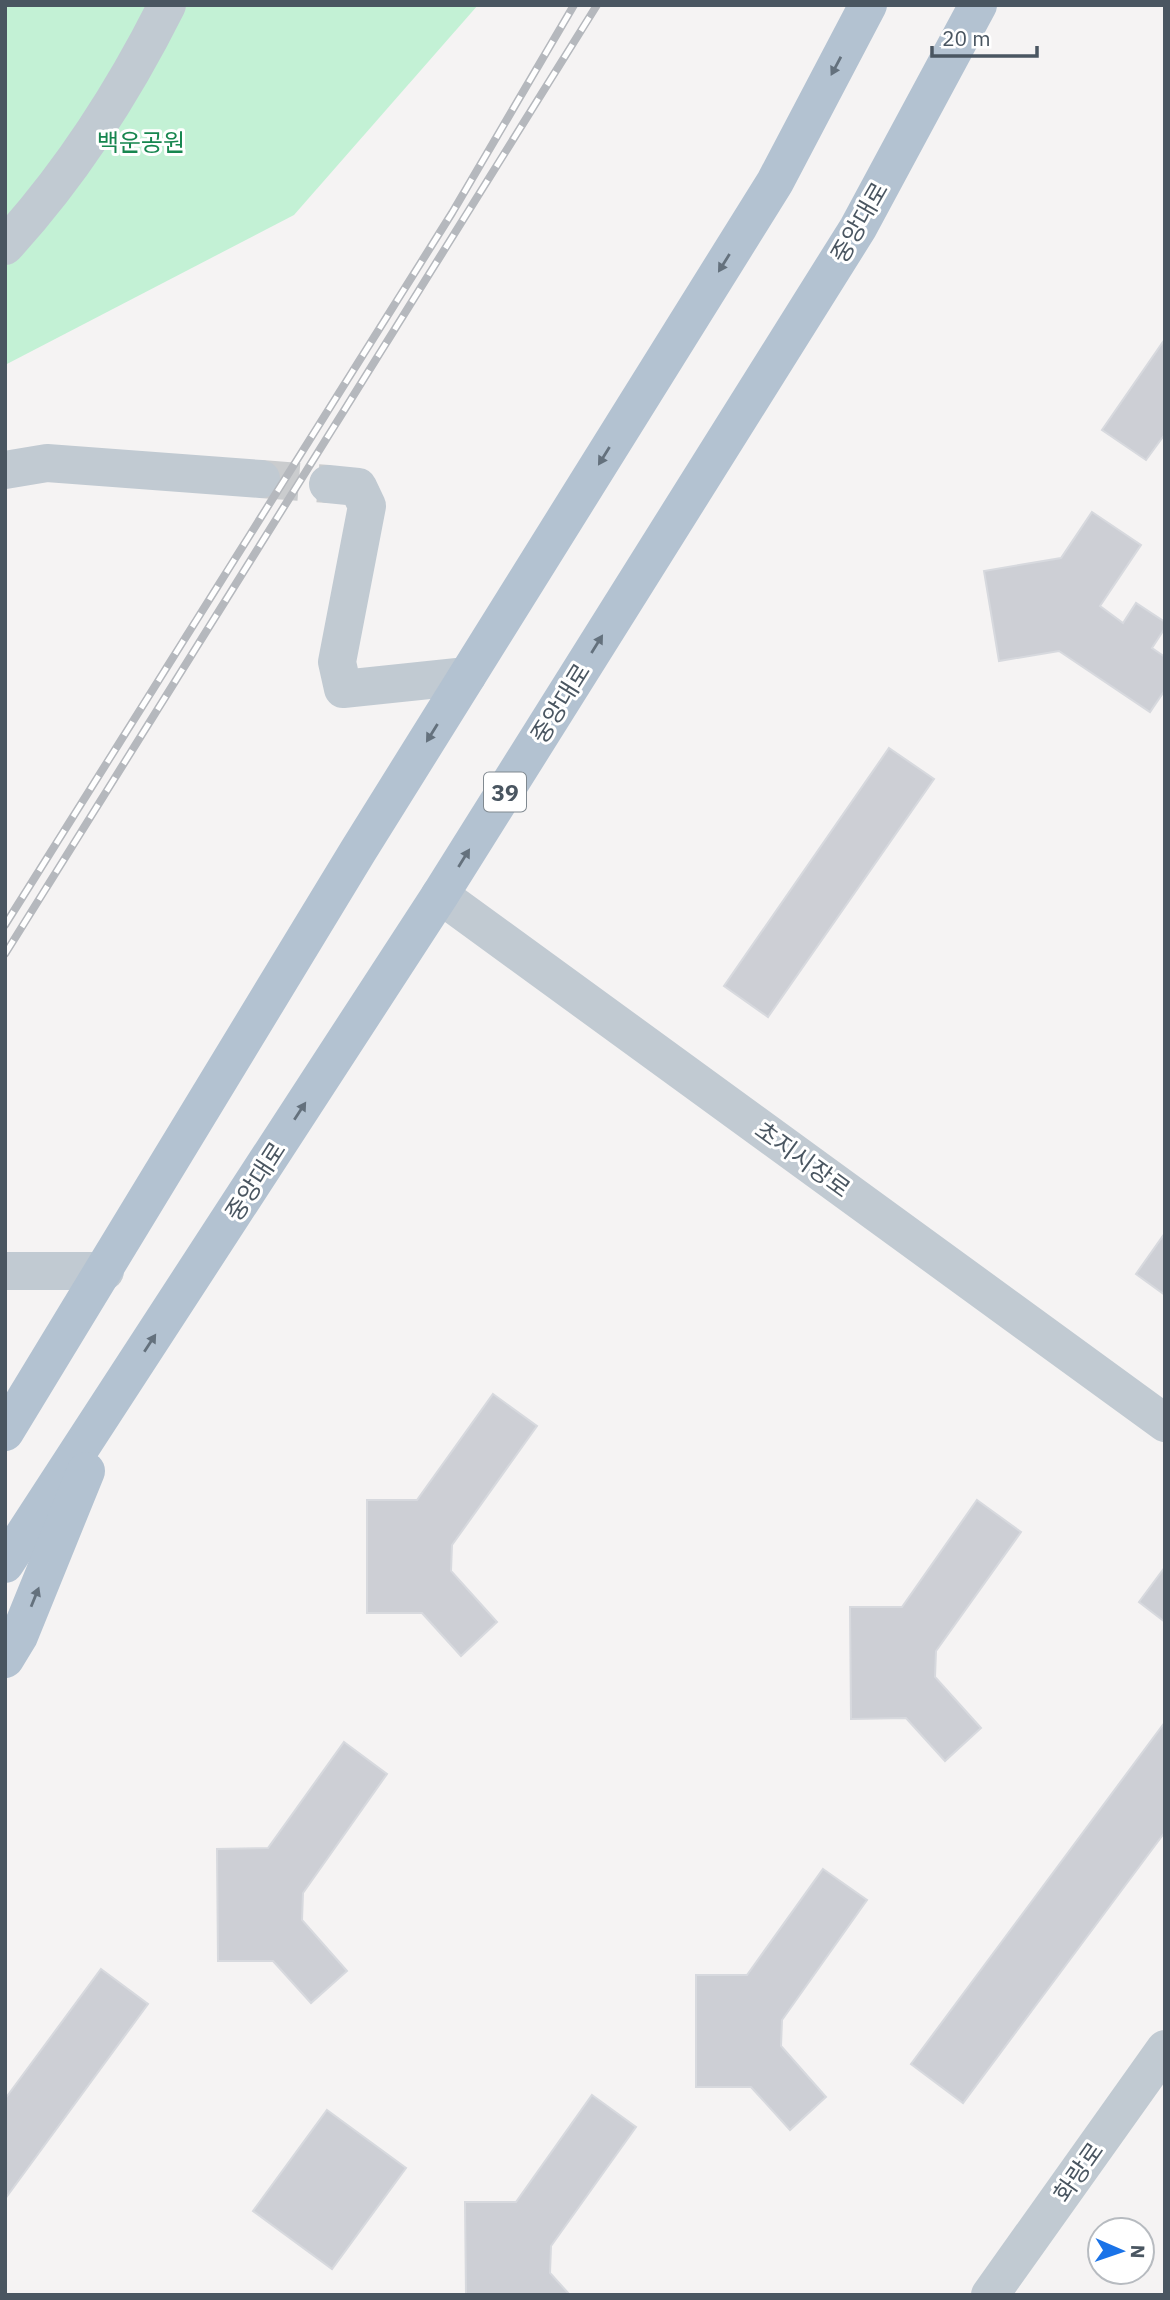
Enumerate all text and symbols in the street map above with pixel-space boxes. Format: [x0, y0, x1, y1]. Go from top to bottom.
scale bar [932, 14, 1037, 58]
text: 20 m [942, 24, 991, 52]
one-way arrow [831, 56, 843, 76]
park label: 백운공원 [97, 126, 185, 158]
street label: 중앙대로 [823, 176, 895, 268]
one-way arrow [717, 254, 730, 273]
one-way arrow [597, 447, 610, 466]
one-way arrow [591, 635, 604, 654]
street label: 중앙대로 [523, 657, 597, 749]
one-way arrow [425, 723, 438, 742]
road number: 39 [484, 772, 526, 812]
one-way arrow [457, 848, 470, 868]
one-way arrow [294, 1101, 307, 1121]
street label: 초지시장로 [749, 1114, 857, 1204]
street label: 중앙대로 [218, 1135, 292, 1227]
one-way arrow [143, 1333, 156, 1352]
one-way arrow [29, 1587, 40, 1608]
street label: 화랑로 [1046, 2136, 1110, 2208]
north arrow [1086, 2216, 1156, 2286]
text: N [1126, 2244, 1150, 2259]

